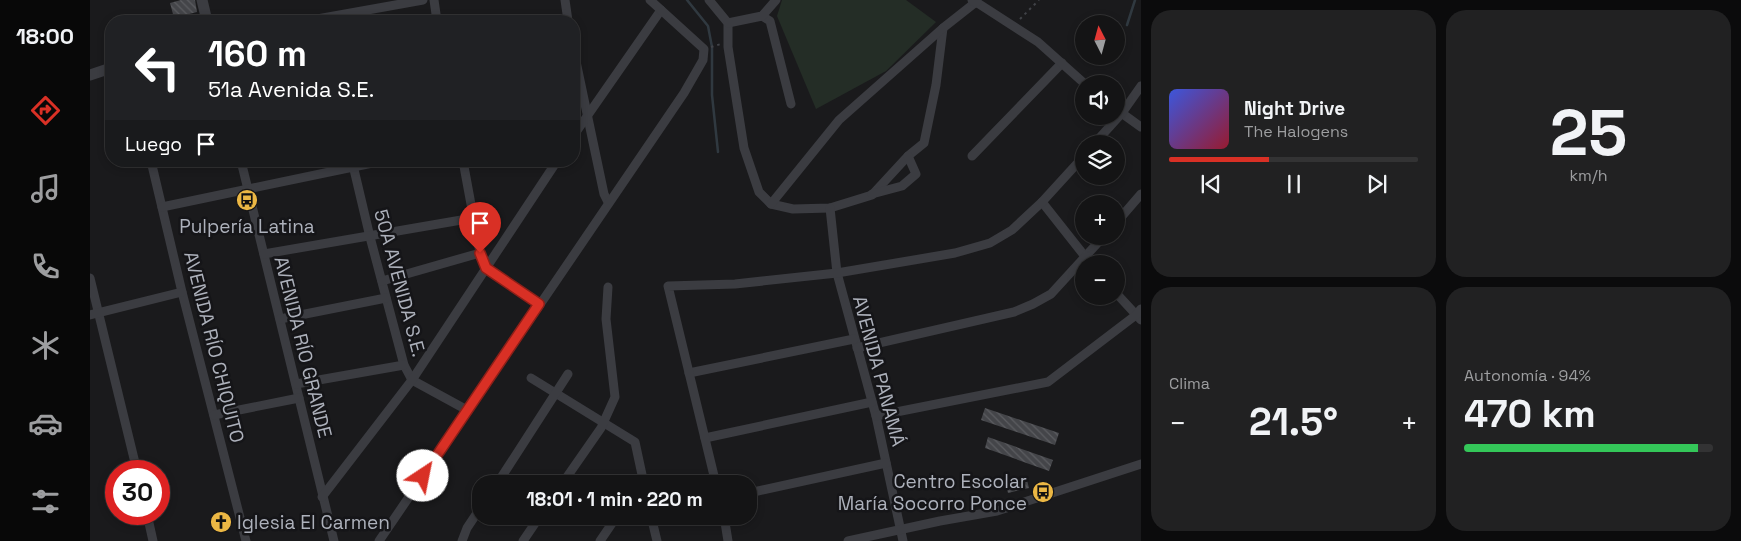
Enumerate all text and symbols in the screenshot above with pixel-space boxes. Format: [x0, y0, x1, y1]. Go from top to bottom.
north arrow [1075, 15, 1125, 65]
map controls [1075, 15, 1125, 305]
text: 18:00 [16, 22, 74, 50]
text: 160 m [208, 32, 307, 76]
icon: left [125, 35, 190, 100]
text: 51a Avenida S.E. [208, 75, 374, 103]
button: sound [1075, 75, 1125, 125]
text: 25 [1550, 91, 1627, 174]
icon: directions [28, 93, 63, 128]
text: Night Drive [1244, 96, 1345, 121]
text: The Halogens [1244, 121, 1348, 142]
icon: arrive [192, 130, 220, 158]
text: Luego [125, 132, 182, 157]
button: layers [1075, 135, 1125, 185]
text: km/h [1569, 165, 1608, 186]
icon: previous [1197, 170, 1225, 198]
icon: pause [1280, 170, 1308, 198]
icon: next [1363, 170, 1391, 198]
icon: music [28, 171, 63, 206]
bus stop icon: Pulpería Latina [235, 188, 259, 212]
button: + [1075, 195, 1125, 245]
pin [459, 202, 501, 253]
street label: 50A AVENIDA S.E. [368, 207, 432, 359]
icon: arrive [466, 209, 494, 237]
place label: Pulpería Latina [179, 214, 315, 239]
icon: phone [28, 249, 63, 284]
street label: AVENIDA RÍO CHIQUITO [178, 249, 250, 445]
street label: AVENIDA RÍO GRANDE [268, 254, 338, 440]
button: − [1075, 255, 1125, 305]
street label: AVENIDA PANAMÁ [847, 293, 911, 449]
icon: climate [28, 328, 63, 363]
text: Autonomía · 94% [1464, 365, 1591, 386]
text: Clima [1169, 373, 1210, 394]
text: 470 km [1464, 390, 1596, 438]
text: 21.5° [1249, 398, 1338, 446]
text: − [1169, 405, 1186, 441]
text: + [1401, 405, 1418, 441]
icon: car [28, 406, 63, 441]
position arrow [396, 449, 448, 501]
speed limit sign: 30 [105, 460, 170, 525]
place label: Centro Escolar María Socorro Ponce [838, 469, 1027, 516]
bus stop icon: Centro Escolar María Socorro Ponce [1031, 480, 1055, 504]
icon: filters [28, 484, 63, 519]
text: 18:01 · 1 min · 220 m [526, 487, 703, 512]
church icon: Iglesia El Carmen [209, 510, 233, 534]
place label: Iglesia El Carmen [237, 510, 390, 535]

